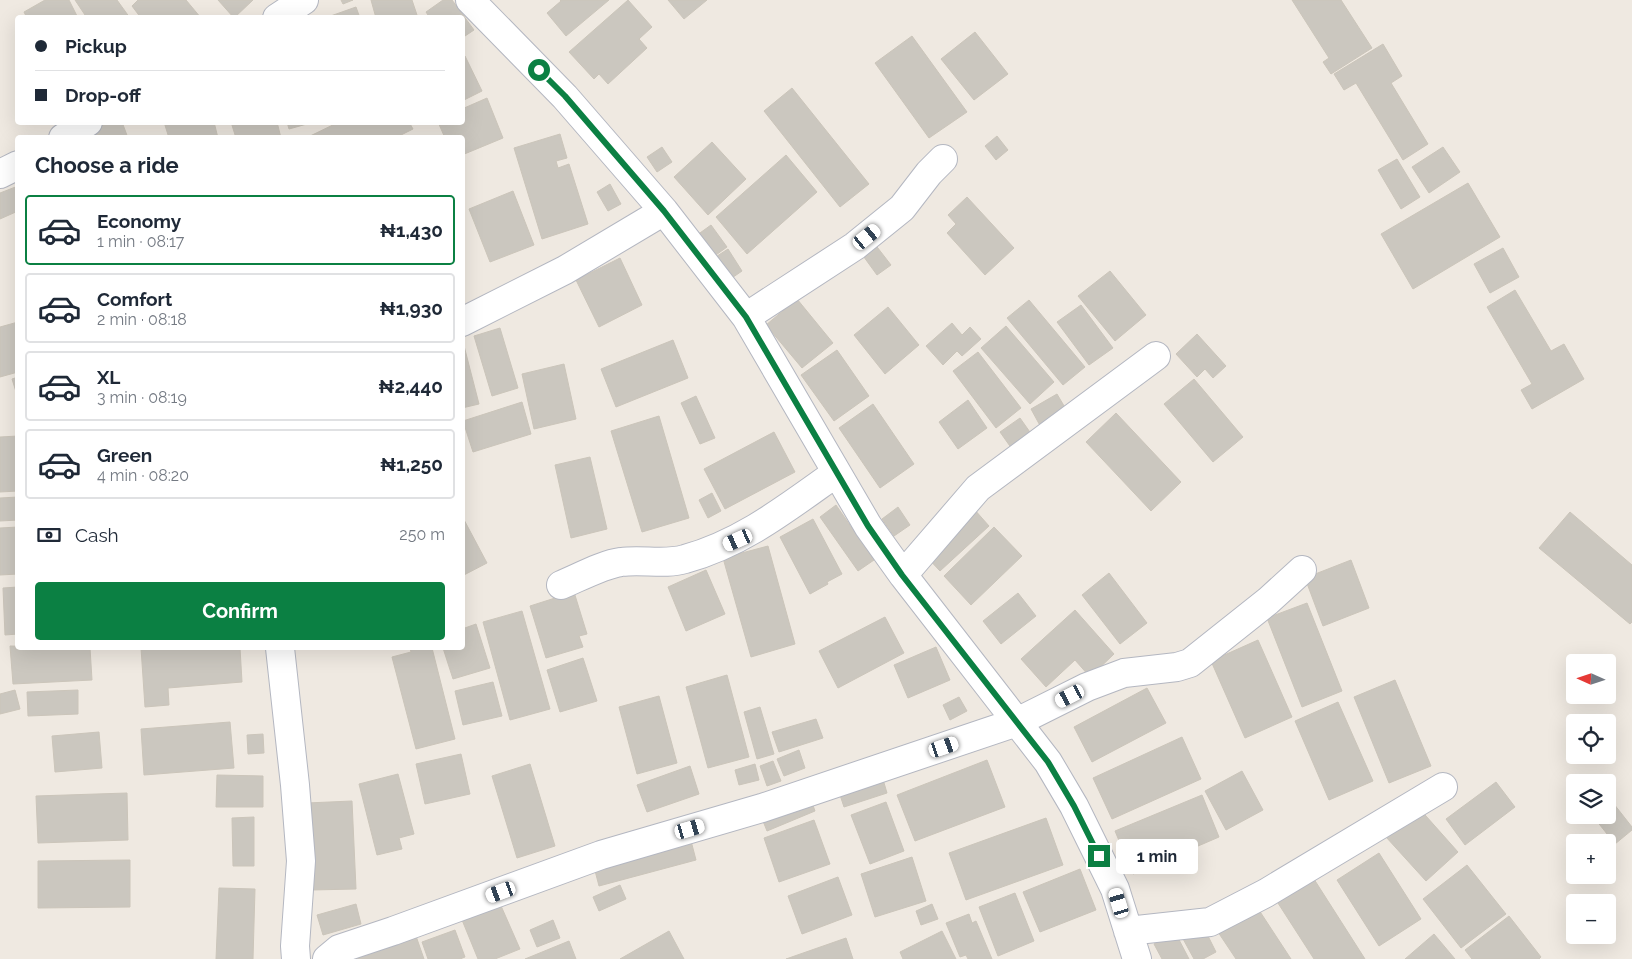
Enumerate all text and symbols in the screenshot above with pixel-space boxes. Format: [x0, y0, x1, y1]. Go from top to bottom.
text: Pickup [65, 35, 127, 57]
route start [528, 59, 550, 81]
text: Drop-off [65, 84, 141, 106]
text: Choose a ride [35, 152, 179, 178]
icon: car [37, 208, 82, 253]
text: Economy [97, 210, 181, 232]
text: ₦1,430 [380, 219, 443, 241]
car [850, 222, 883, 252]
text: 1 min · 08:17 [97, 232, 184, 251]
icon: car [37, 286, 82, 331]
text: Comfort [97, 288, 172, 310]
text: ₦1,930 [379, 297, 443, 319]
text: 2 min · 08:18 [97, 310, 187, 329]
icon: car [37, 364, 82, 409]
text: XL [97, 366, 120, 388]
text: ₦2,440 [378, 375, 443, 397]
text: 3 min · 08:19 [97, 388, 187, 407]
icon: car [37, 442, 82, 487]
text: Green [97, 444, 152, 466]
text: ₦1,250 [380, 453, 443, 475]
text: 4 min · 08:20 [97, 466, 189, 485]
icon: cash [35, 521, 63, 549]
text: Cash [75, 524, 119, 546]
text: 250 m [399, 525, 445, 544]
car [721, 527, 754, 553]
button: Confirm [35, 582, 445, 640]
north arrow [1566, 654, 1616, 704]
map controls [1566, 654, 1616, 944]
car [1053, 683, 1086, 709]
button: locate [1566, 714, 1616, 764]
car [927, 735, 960, 759]
button: layers [1566, 774, 1616, 824]
car [673, 818, 706, 840]
button: + [1566, 834, 1616, 884]
callout: 1 min [1116, 838, 1199, 874]
route end [1088, 845, 1110, 867]
text: 1 min [1137, 847, 1177, 866]
car [484, 880, 517, 904]
car [1107, 886, 1130, 920]
button: − [1566, 894, 1616, 944]

